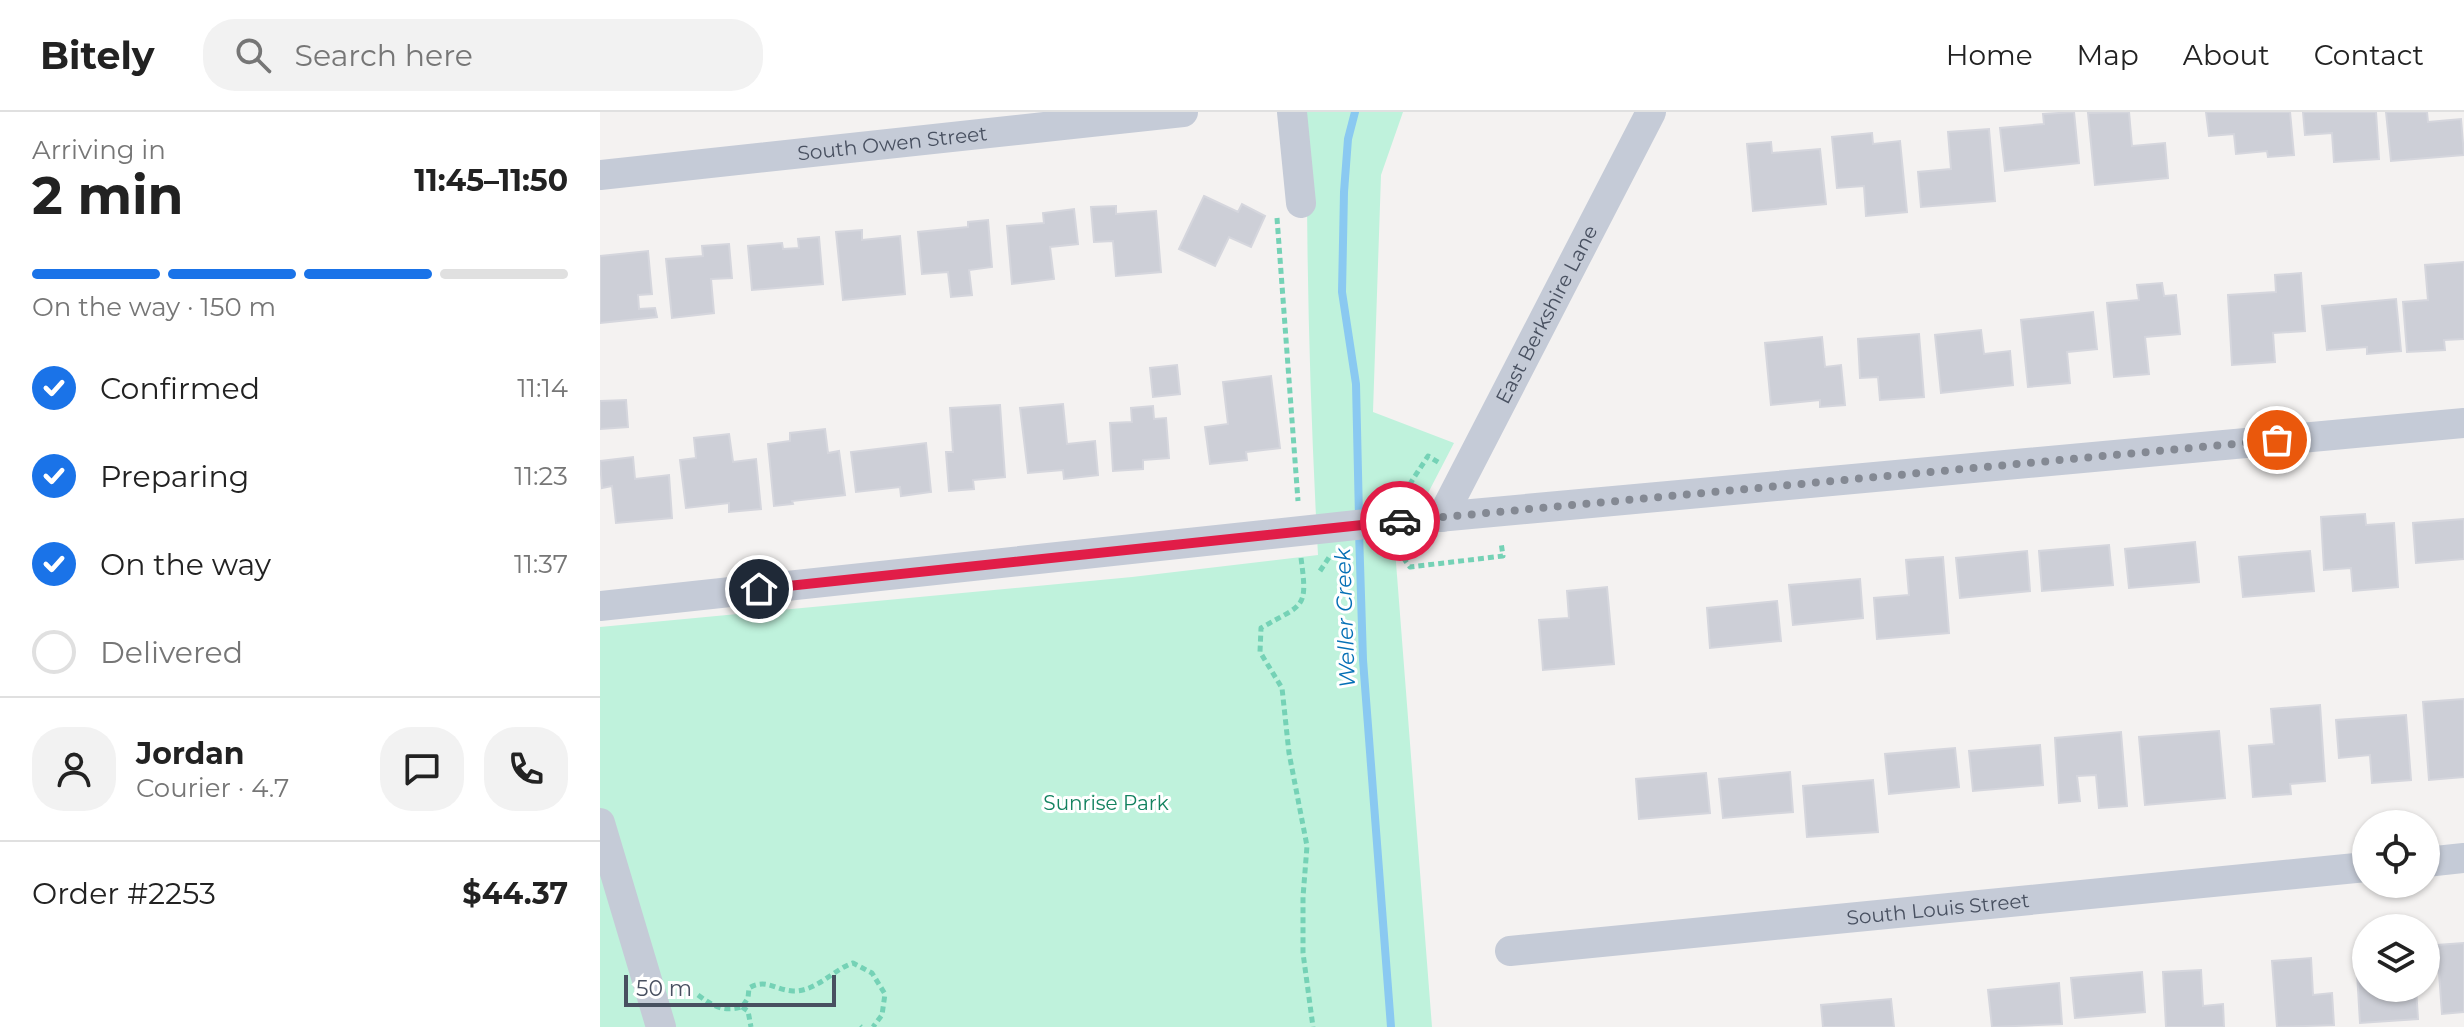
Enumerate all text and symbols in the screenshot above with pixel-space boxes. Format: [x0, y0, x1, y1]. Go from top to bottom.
search box [203, 19, 763, 91]
text: Bitely [40, 32, 155, 79]
icon: search [231, 33, 275, 77]
text: Search here [295, 37, 473, 74]
text: Home [1946, 38, 2033, 72]
text: Map [2077, 38, 2139, 72]
text: About [2183, 38, 2270, 72]
text: Contact [2314, 38, 2424, 72]
street label: South Owen Street [796, 121, 988, 166]
text: Arriving in [32, 134, 166, 166]
text: 11:45–11:50 [414, 162, 568, 199]
text: 2 min [32, 164, 184, 227]
street label: East Berkshire Lane [1491, 221, 1603, 408]
text: On the way · 150 m [32, 291, 276, 323]
icon: check [32, 366, 76, 410]
text: Confirmed [100, 370, 260, 407]
text: 11:14 [517, 372, 568, 404]
pin [2243, 406, 2311, 474]
icon: bag [2255, 418, 2299, 462]
icon: check [32, 454, 76, 498]
text: Preparing [100, 458, 249, 495]
text: 11:23 [514, 460, 568, 492]
courier [1360, 481, 1440, 561]
icon: car [1378, 499, 1422, 543]
icon: check [32, 542, 76, 586]
text: On the way [100, 546, 271, 583]
water label: Weller Creek [1329, 547, 1361, 688]
text: 11:37 [514, 548, 568, 580]
pin [725, 555, 793, 623]
icon: home [737, 567, 781, 611]
text: Delivered [100, 634, 243, 671]
button: person [32, 727, 116, 811]
button: chat [380, 727, 464, 811]
button: phone [484, 727, 568, 811]
text: Jordan [136, 735, 245, 772]
text: Courier · 4.7 [136, 772, 289, 804]
park label: Sunrise Park [1043, 791, 1169, 815]
map controls [2352, 810, 2440, 1002]
button: locate [2352, 810, 2440, 898]
text: Order #2253 [32, 875, 216, 912]
text: $44.37 [462, 875, 568, 912]
street label: South Louis Street [1845, 888, 2031, 930]
button: layers [2352, 914, 2440, 1002]
scale bar [624, 971, 836, 1007]
text: 50 m [636, 975, 692, 1002]

